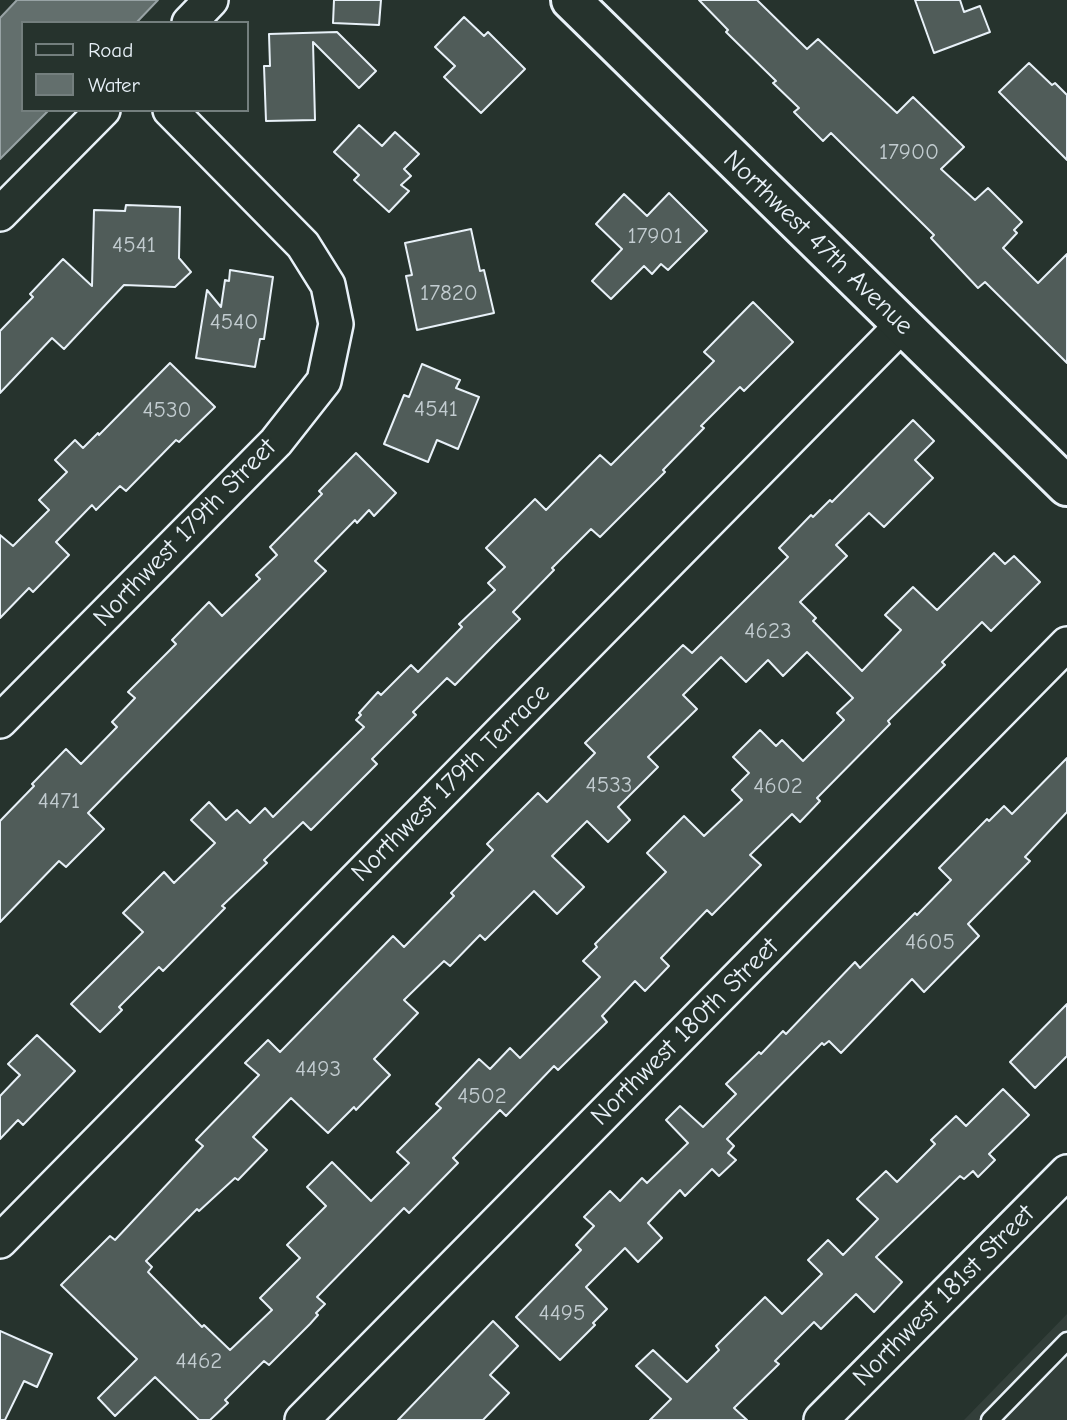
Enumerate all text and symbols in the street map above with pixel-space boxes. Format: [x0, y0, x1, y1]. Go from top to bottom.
legend [21, 21, 248, 112]
text: Road [88, 38, 133, 62]
text: Water [88, 73, 140, 97]
house number: 17900 [879, 138, 939, 166]
street label: Northwest 47th Avenue [717, 144, 919, 342]
house number: 17901 [627, 222, 683, 250]
house number: 4541 [112, 231, 156, 259]
house number: 17820 [420, 279, 478, 307]
house number: 4540 [210, 308, 258, 336]
house number: 4541 [414, 395, 458, 423]
house number: 4530 [142, 396, 192, 424]
street label: Northwest 179th Street [87, 433, 283, 633]
house number: 4623 [744, 617, 792, 645]
street label: Northwest 179th Terrace [345, 677, 557, 889]
house number: 4533 [586, 771, 632, 799]
house number: 4602 [753, 772, 803, 800]
house number: 4471 [38, 787, 80, 815]
house number: 4605 [905, 928, 955, 956]
street label: Northwest 180th Street [585, 932, 785, 1132]
house number: 4493 [295, 1055, 341, 1083]
house number: 4502 [457, 1082, 507, 1110]
street label: Northwest 181st Street [847, 1199, 1041, 1393]
house number: 4495 [539, 1299, 585, 1327]
house number: 4462 [176, 1347, 222, 1375]

